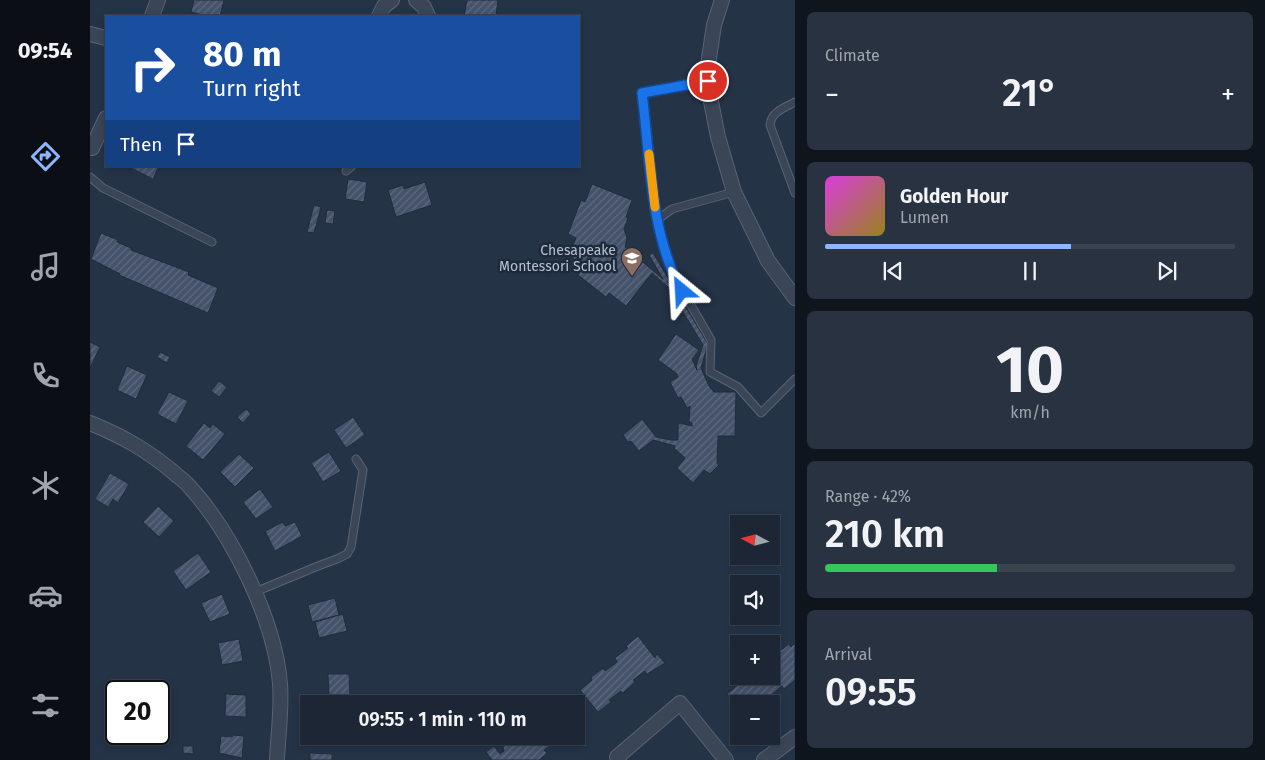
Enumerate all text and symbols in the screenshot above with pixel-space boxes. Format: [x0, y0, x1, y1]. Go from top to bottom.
text: 80 m [203, 33, 282, 75]
icon: right [120, 35, 185, 100]
text: 09:54 [18, 37, 72, 64]
text: Climate [825, 46, 880, 65]
pin [687, 60, 729, 102]
icon: arrive [694, 67, 722, 95]
text: 21° [1002, 70, 1058, 116]
text: Turn right [203, 75, 300, 102]
text: − [825, 78, 839, 111]
text: + [1221, 78, 1235, 111]
icon: arrive [172, 130, 200, 158]
text: Then [120, 133, 162, 156]
icon: directions [28, 139, 63, 174]
text: Golden Hour [900, 185, 1009, 208]
text: Lumen [900, 208, 949, 227]
place label: Chesapeake Montessori School [499, 242, 616, 275]
school or university icon: Chesapeake Montessori School [620, 246, 644, 277]
icon: music [28, 249, 63, 284]
icon: previous [879, 257, 907, 285]
icon: pause [1016, 257, 1044, 285]
icon: next [1153, 257, 1181, 285]
position arrow [655, 264, 707, 316]
text: 10 [996, 331, 1064, 409]
icon: phone [28, 358, 63, 393]
text: km/h [1010, 403, 1050, 422]
icon: climate [28, 468, 63, 503]
text: Range · 42% [825, 487, 911, 506]
text: 210 km [825, 511, 945, 557]
north arrow [730, 515, 780, 565]
map controls [730, 515, 780, 745]
button: sound [730, 575, 780, 625]
icon: car [28, 578, 63, 613]
button: + [730, 635, 780, 685]
text: Arrival [825, 645, 872, 664]
text: 09:55 [825, 669, 917, 715]
speed limit sign: 20 [105, 680, 170, 745]
icon: filters [28, 688, 63, 723]
button: − [730, 695, 780, 745]
text: 09:55 · 1 min · 110 m [358, 708, 527, 731]

